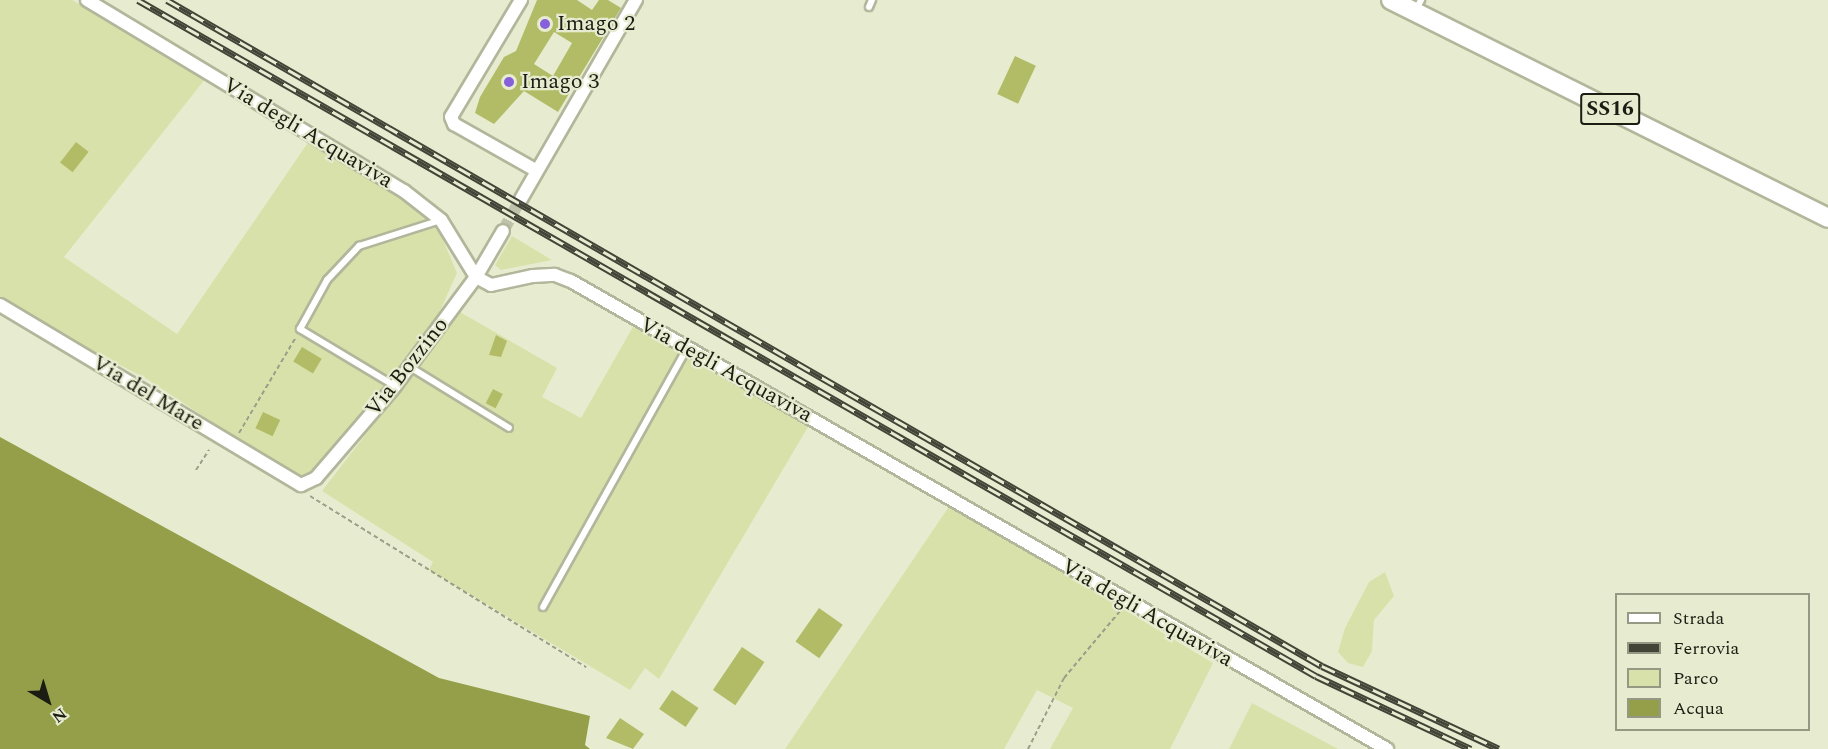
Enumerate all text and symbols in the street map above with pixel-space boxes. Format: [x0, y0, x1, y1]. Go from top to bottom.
place label: Imago 2 [557, 11, 635, 37]
marker: Imago 2 [538, 17, 552, 31]
place label: Imago 3 [521, 69, 599, 95]
street label: Via degli Acquaviva [218, 72, 398, 194]
marker: Imago 3 [502, 75, 516, 89]
road number: SS16 [1580, 91, 1640, 127]
street label: Via degli Acquaviva [635, 311, 817, 429]
street label: Via Bozzino [360, 312, 454, 422]
street label: Via del Mare [87, 349, 209, 437]
street label: Via degli Acquaviva [1057, 553, 1237, 673]
legend [1615, 593, 1810, 731]
text: Strada [1673, 605, 1724, 632]
text: Ferrovia [1673, 635, 1739, 662]
text: Parco [1673, 665, 1718, 692]
north arrow [18, 671, 78, 731]
text: Acqua [1673, 695, 1724, 722]
text: N [47, 702, 72, 729]

